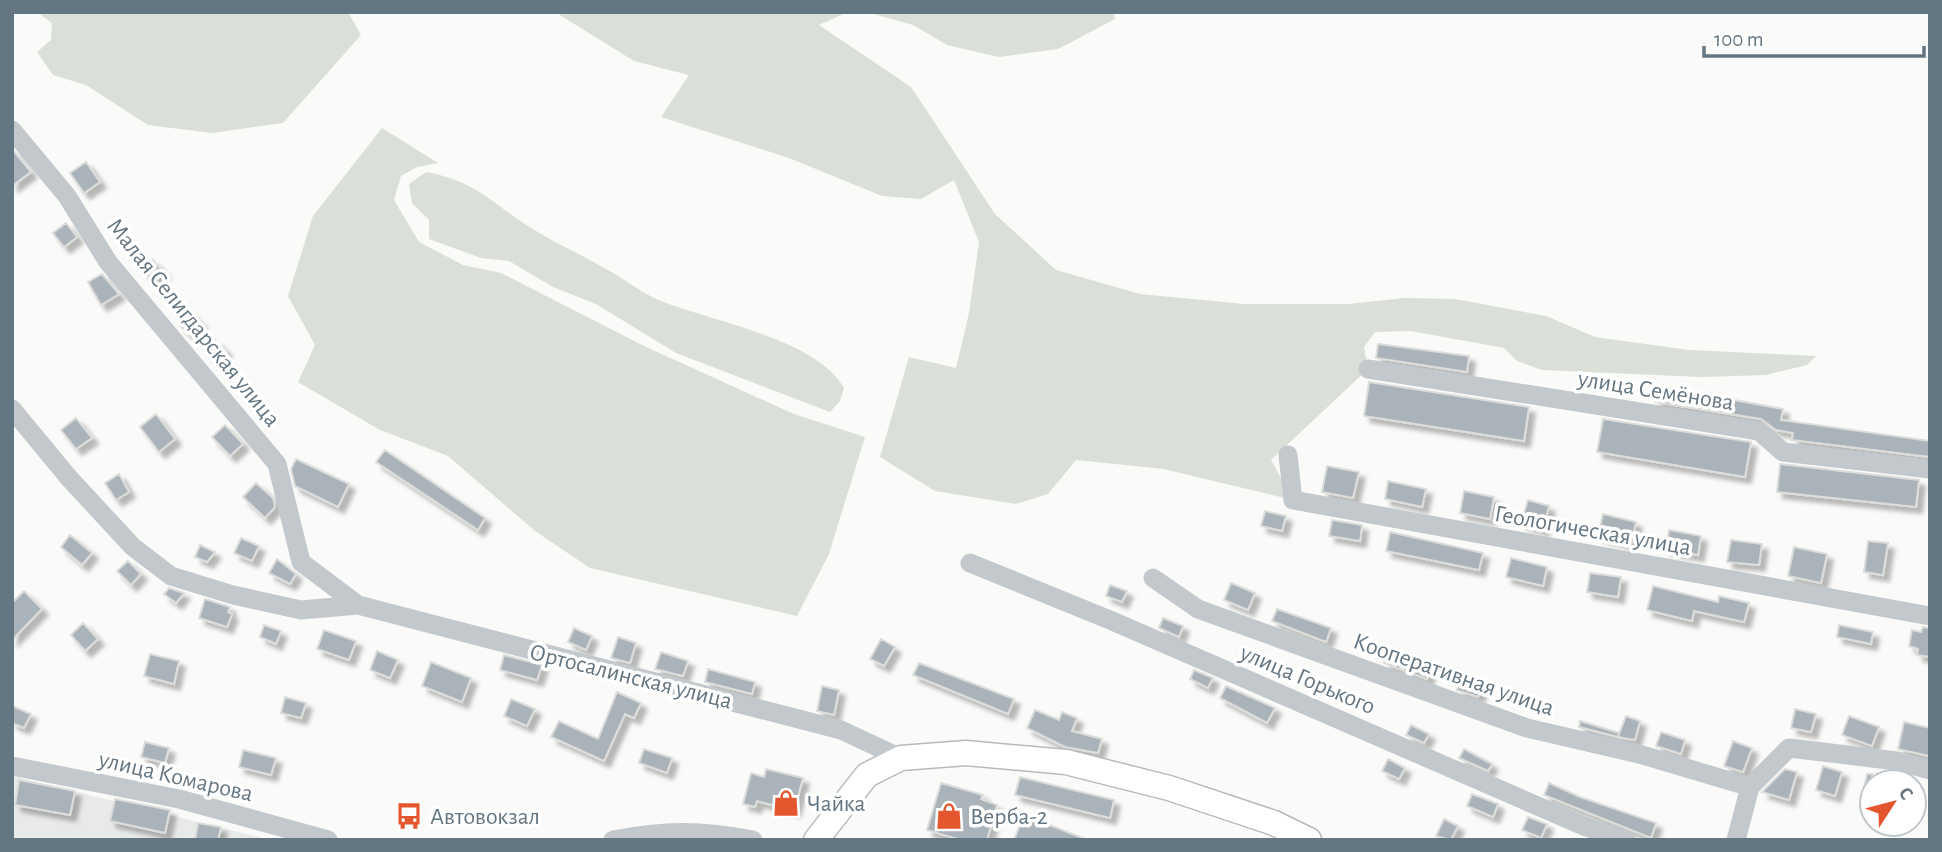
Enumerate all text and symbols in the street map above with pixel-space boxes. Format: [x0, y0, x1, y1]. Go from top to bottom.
scale bar [1704, 14, 1924, 58]
text: 100 m [1714, 29, 1764, 50]
street label: Малая Селигдарская улица [102, 214, 284, 431]
street label: улица Семёнова [1575, 367, 1735, 415]
street label: Геологическая улица [1493, 502, 1693, 560]
street label: Кооперативная улица [1350, 629, 1557, 721]
street label: Ортосалинская улица [527, 640, 735, 714]
street label: улица Горького [1236, 640, 1379, 719]
street label: улица Комарова [95, 747, 255, 806]
north arrow [1858, 768, 1928, 838]
text: С [1895, 784, 1916, 804]
shop icon: Чайка [771, 788, 801, 818]
place label: Чайка [807, 792, 865, 816]
bus stop icon: Автовокзал [394, 801, 424, 831]
shop icon: Верба-2 [934, 801, 964, 831]
place label: Автовокзал [430, 805, 540, 829]
place label: Верба-2 [970, 805, 1048, 829]

